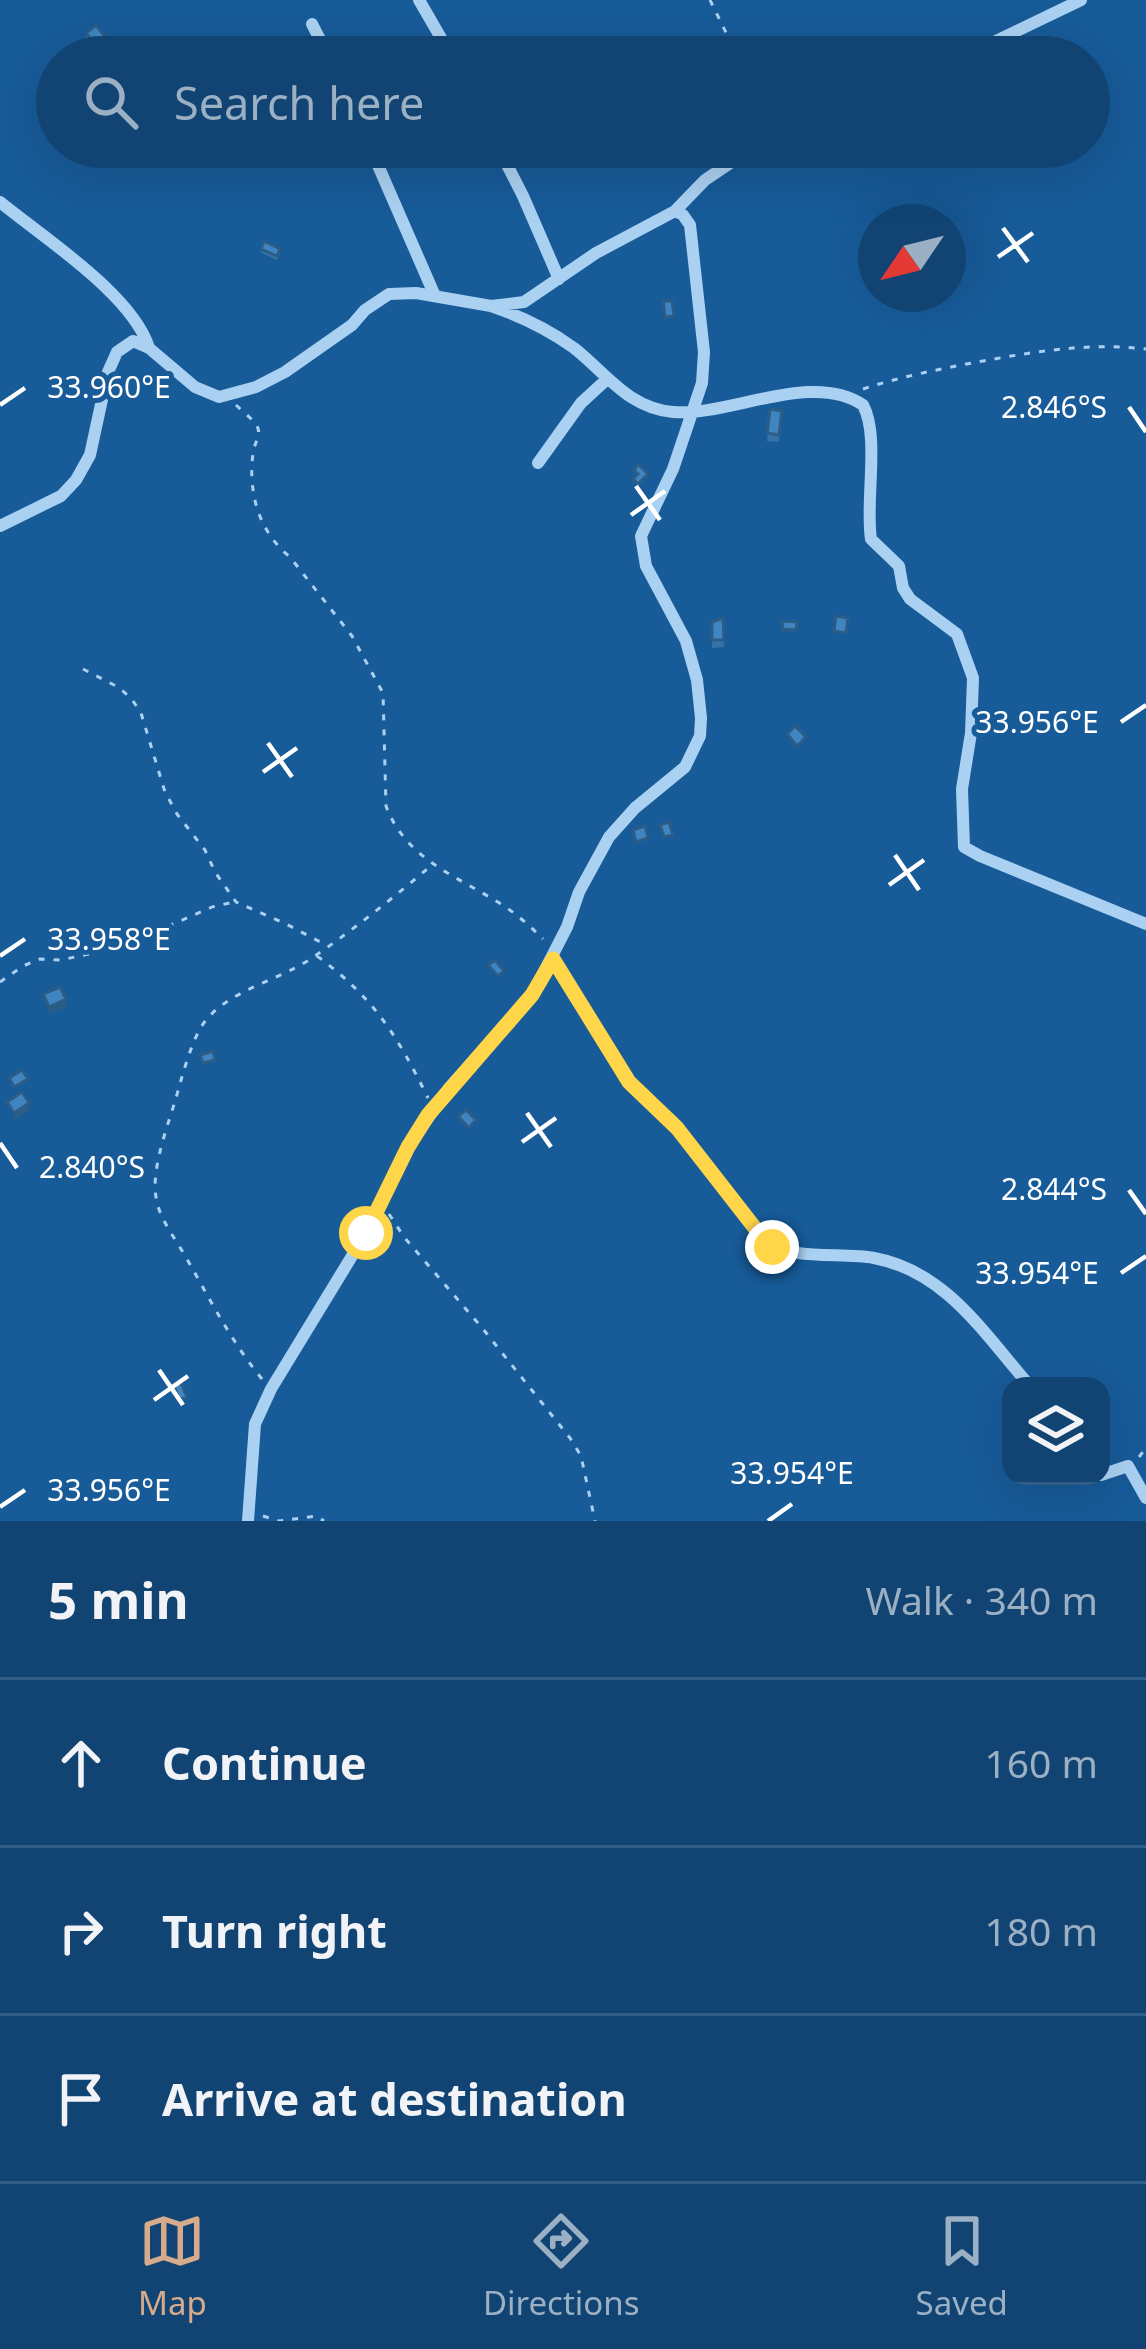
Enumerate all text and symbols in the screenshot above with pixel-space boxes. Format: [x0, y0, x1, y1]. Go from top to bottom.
search box [36, 36, 1110, 168]
icon: search [78, 69, 144, 135]
text: Search here [174, 72, 424, 133]
north arrow [858, 204, 966, 312]
text: 33.960°E [47, 366, 171, 407]
text: 2.846°S [1001, 386, 1107, 427]
text: 33.956°E [975, 701, 1099, 742]
text: 33.958°E [47, 918, 171, 959]
text: 2.840°S [39, 1146, 145, 1187]
text: 2.844°S [1001, 1168, 1107, 1209]
route start [339, 1206, 393, 1260]
route end [745, 1220, 799, 1274]
text: 33.954°E [975, 1252, 1099, 1293]
map controls [1002, 1377, 1110, 1485]
button: layers [1002, 1377, 1110, 1485]
text: 33.954°E [730, 1452, 854, 1493]
text: 33.956°E [47, 1469, 171, 1510]
text: 5 min [48, 1564, 189, 1634]
text: Walk · 340 m [865, 1573, 1098, 1626]
icon: ahead [48, 1730, 114, 1796]
text: Continue [162, 1732, 367, 1793]
text: 160 m [984, 1736, 1098, 1789]
icon: right [48, 1898, 114, 1964]
text: Turn right [162, 1900, 387, 1961]
text: 180 m [984, 1904, 1098, 1957]
icon: arrive [48, 2066, 114, 2132]
text: Arrive at destination [162, 2068, 627, 2129]
tab: Map [138, 2208, 207, 2325]
tab: Directions [483, 2208, 640, 2325]
tab: Saved [916, 2208, 1008, 2325]

